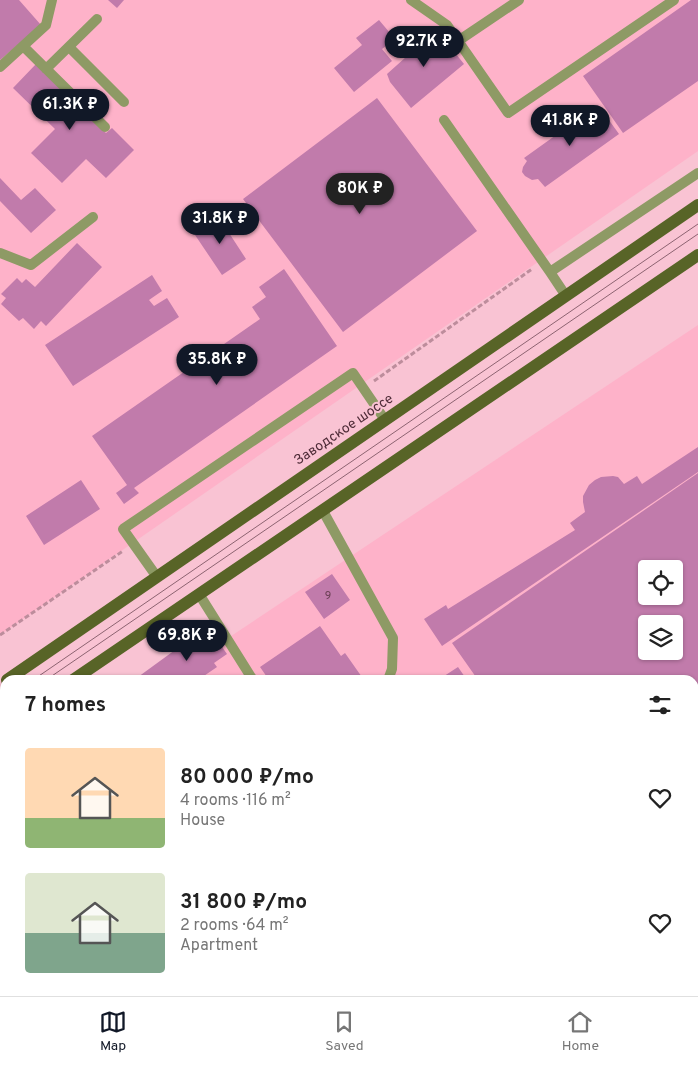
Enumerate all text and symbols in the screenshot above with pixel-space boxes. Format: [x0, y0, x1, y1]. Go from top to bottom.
pin: 92.7K ₽ [378, 26, 470, 68]
text: 92.7K ₽ [396, 32, 452, 52]
pin: 61.3K ₽ [24, 88, 116, 131]
text: 61.3K ₽ [42, 95, 98, 115]
pin: 41.8K ₽ [524, 104, 616, 147]
text: 41.8K ₽ [542, 111, 598, 131]
pin: 80K ₽ [325, 172, 395, 215]
text: 80K ₽ [337, 179, 383, 199]
pin: 31.8K ₽ [174, 202, 266, 245]
text: 31.8K ₽ [192, 209, 248, 229]
pin: 35.8K ₽ [171, 344, 263, 386]
text: 35.8K ₽ [187, 350, 247, 370]
street label: Заводское шоссе [291, 391, 397, 469]
map controls [638, 560, 683, 660]
button: locate [638, 560, 683, 605]
house number: 9 [325, 589, 331, 603]
button: layers [638, 615, 683, 660]
pin: 69.8K ₽ [141, 620, 233, 662]
text: 69.8K ₽ [157, 626, 217, 646]
icon: filters [646, 691, 674, 719]
text: 7 homes [25, 692, 106, 719]
text: 80 000 ₽/mo [180, 764, 314, 791]
icon: home [65, 768, 125, 828]
icon: heart [646, 784, 674, 812]
text: 4 rooms · 116 m² [180, 791, 291, 811]
text: House [180, 811, 225, 831]
text: 31 800 ₽/mo [180, 889, 307, 916]
icon: home [65, 893, 125, 953]
icon: heart [646, 909, 674, 937]
text: 2 rooms · 64 m² [180, 916, 289, 936]
text: Apartment [180, 936, 258, 956]
tab: Map [99, 1008, 127, 1055]
tab: Saved [325, 1008, 364, 1055]
tab: Home [562, 1008, 599, 1055]

